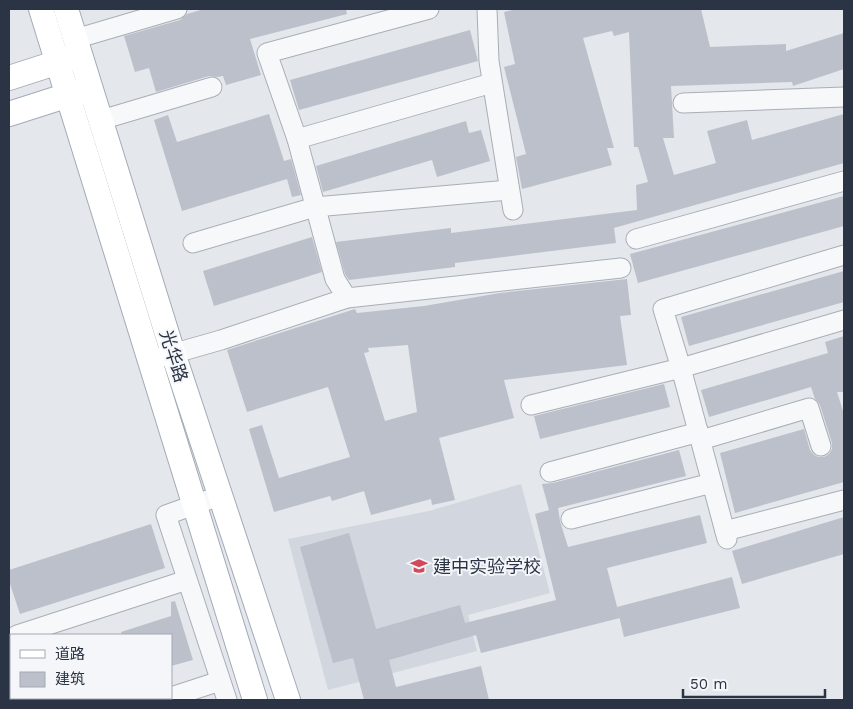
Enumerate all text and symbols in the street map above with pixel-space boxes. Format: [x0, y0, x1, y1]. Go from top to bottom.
street label: 光华路 [156, 327, 192, 385]
school or university icon: 建中实验学校 [409, 556, 429, 576]
place label: 建中实验学校 [433, 556, 541, 577]
legend [10, 634, 172, 699]
text: 道路 [55, 645, 85, 663]
scale bar [683, 666, 826, 698]
text: 建筑 [55, 670, 85, 688]
text: 50 m [690, 675, 727, 693]

